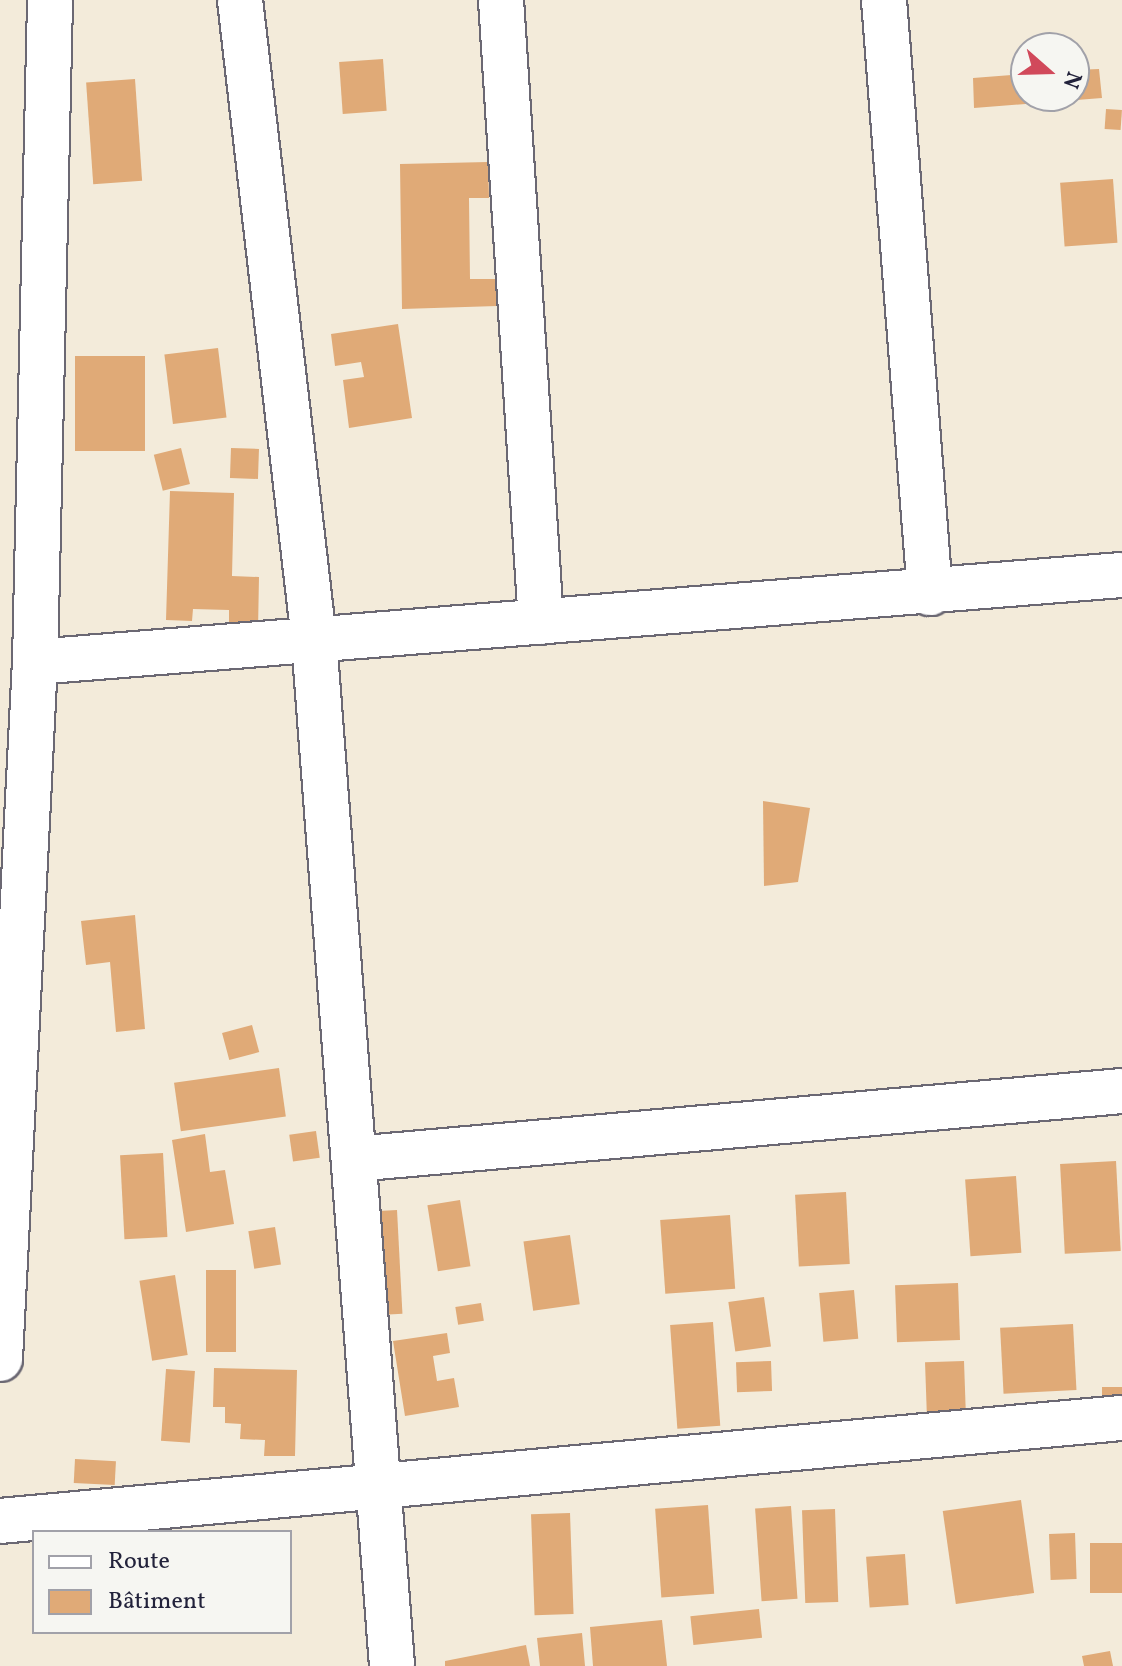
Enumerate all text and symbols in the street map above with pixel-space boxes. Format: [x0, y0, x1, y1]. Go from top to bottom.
north arrow [1010, 32, 1090, 112]
text: N [1054, 67, 1088, 92]
legend [32, 1530, 292, 1634]
text: Route [108, 1545, 170, 1579]
text: Bâtiment [108, 1585, 206, 1619]

